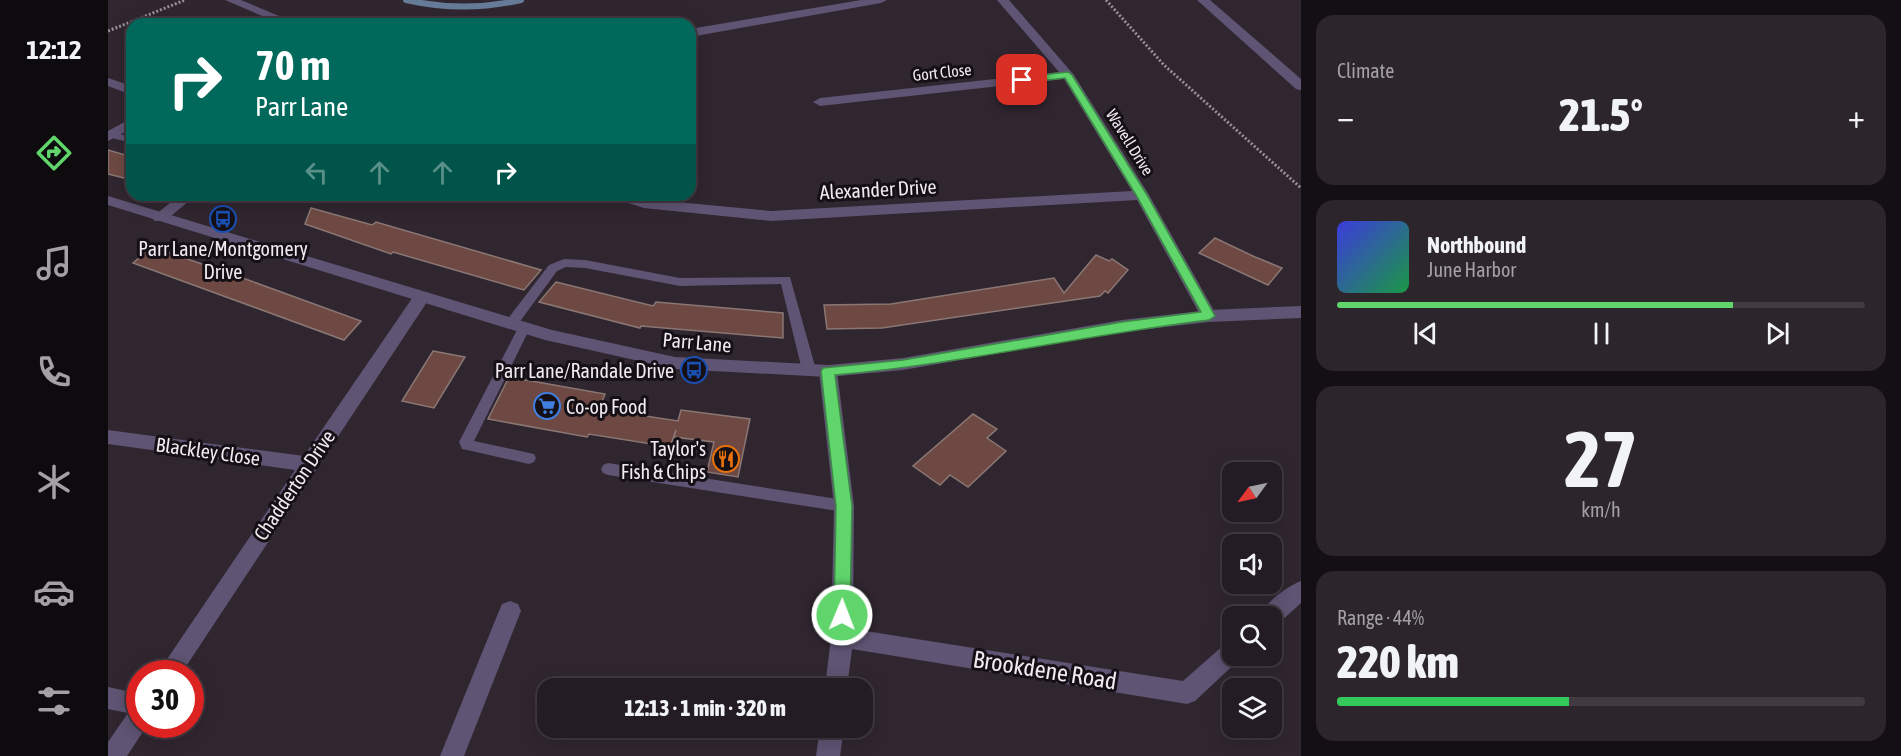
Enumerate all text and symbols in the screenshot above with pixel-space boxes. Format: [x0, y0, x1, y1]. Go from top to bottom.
text: 12:12 [26, 34, 82, 65]
text: 70 m [255, 41, 330, 89]
icon: right [156, 42, 234, 120]
pin [996, 54, 1047, 105]
text: Climate [1337, 59, 1394, 82]
street label: Gort Close [912, 60, 972, 84]
icon: arrive [1005, 63, 1038, 96]
text: 21.5° [1559, 89, 1643, 141]
text: Parr Lane [255, 91, 348, 122]
text: − [1337, 97, 1354, 135]
text: + [1848, 97, 1865, 135]
street label: Wavell Drive [1103, 106, 1157, 178]
icon: directions [33, 132, 75, 174]
icon: left [300, 156, 333, 189]
icon: ahead [363, 156, 396, 189]
icon: ahead [426, 156, 459, 189]
icon: right [489, 156, 522, 189]
street label: Alexander Drive [819, 174, 937, 204]
bus stop icon: Parr Lane/Montgomery Drive [208, 204, 238, 234]
text: Northbound [1427, 232, 1526, 258]
place label: Parr Lane/Montgomery Drive [138, 237, 308, 283]
icon: music [33, 242, 75, 284]
text: June Harbor [1427, 258, 1516, 281]
icon: previous [1409, 317, 1442, 350]
icon: pause [1585, 317, 1618, 350]
icon: next [1761, 317, 1794, 350]
street label: Parr Lane [662, 328, 732, 356]
icon: phone [33, 351, 75, 393]
bus stop icon: Parr Lane/Randale Drive [679, 355, 709, 385]
place label: Parr Lane/Randale Drive [495, 359, 674, 382]
supermarket icon: Co-op Food [532, 391, 562, 421]
place label: Co-op Food [566, 395, 647, 418]
text: 27 [1564, 414, 1638, 504]
street label: Chadderton Drive [249, 426, 339, 544]
street label: Blackley Close [154, 432, 262, 470]
place label: Taylor's Fish & Chips [621, 437, 706, 483]
restaurant icon: Taylor's Fish & Chips [711, 444, 741, 474]
icon: climate [33, 461, 75, 503]
north arrow [1222, 462, 1282, 522]
map controls [1222, 462, 1282, 738]
text: km/h [1581, 498, 1621, 521]
button: sound [1222, 534, 1282, 594]
icon: car [33, 571, 75, 613]
position arrow [810, 583, 874, 647]
button: search [1222, 606, 1282, 666]
text: Range · 44% [1337, 606, 1424, 629]
text: 220 km [1337, 636, 1459, 688]
street label: Brookdene Road [971, 645, 1119, 695]
speed limit sign: 30 [126, 660, 204, 738]
button: layers [1222, 678, 1282, 738]
icon: filters [33, 680, 75, 722]
text: 12:13 · 1 min · 320 m [624, 695, 786, 721]

